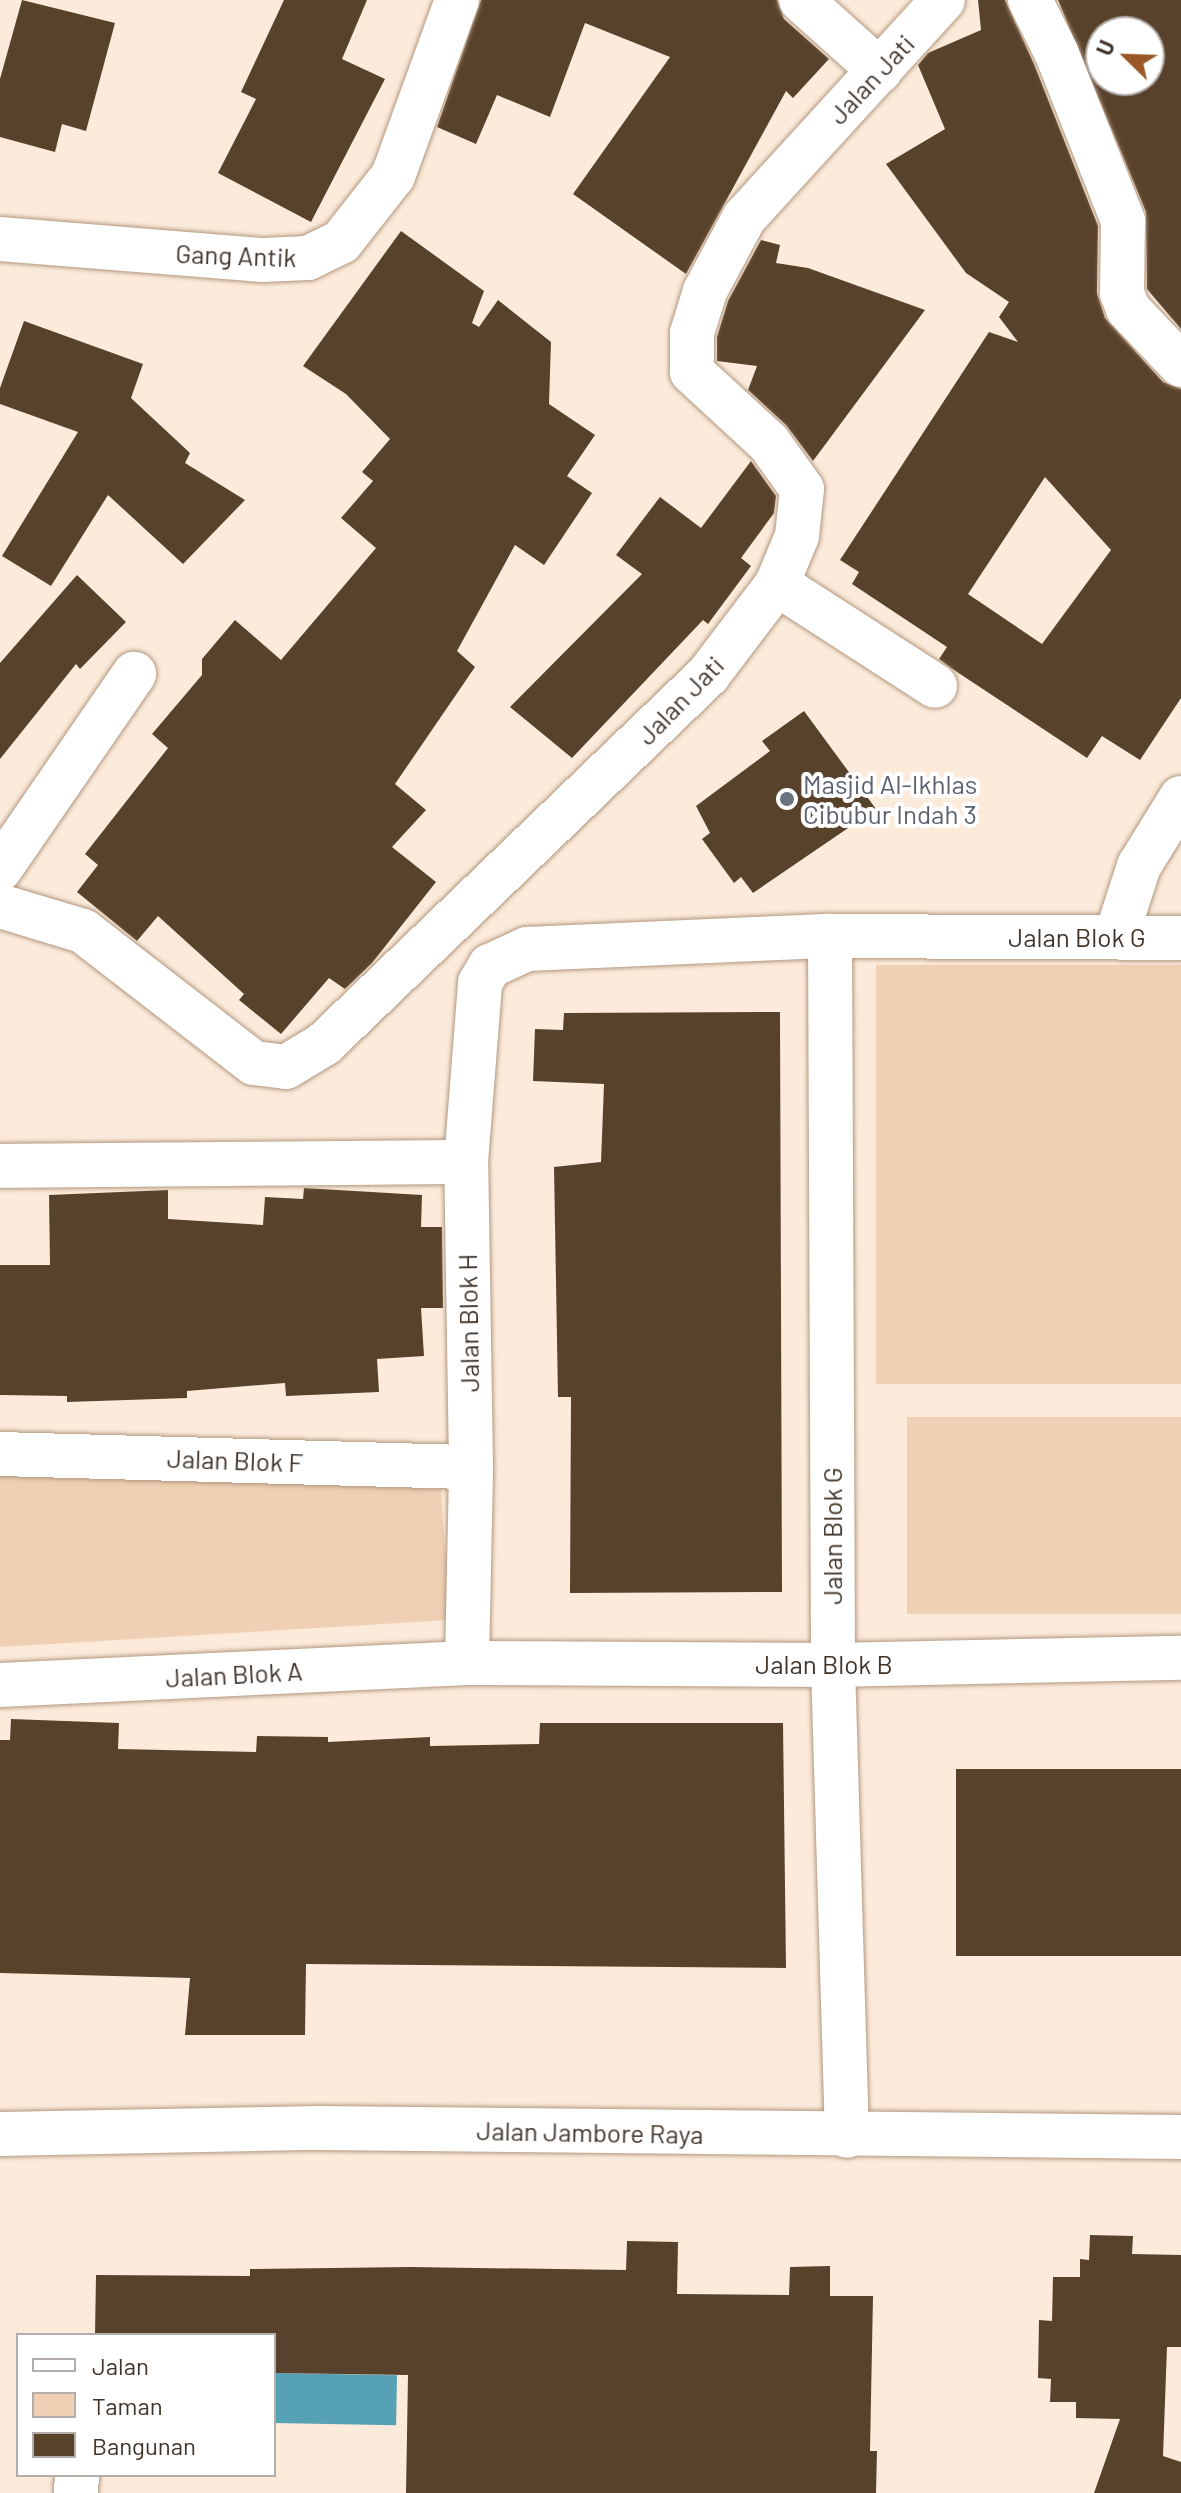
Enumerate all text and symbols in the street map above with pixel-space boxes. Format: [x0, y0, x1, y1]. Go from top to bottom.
north arrow [1085, 16, 1165, 96]
street label: Jalan Jati [822, 28, 920, 130]
text: U [1090, 36, 1119, 59]
street label: Gang Antik [175, 237, 297, 273]
street label: Jalan Jati [630, 649, 730, 751]
place label: Masjid Al-Ikhlas Cibubur Indah 3 [803, 768, 977, 830]
marker: Masjid Al-Ikhlas Cibubur Indah 3 [778, 790, 796, 808]
street label: Jalan Blok G [1008, 921, 1146, 953]
street label: Jalan Blok H [451, 1254, 485, 1392]
street label: Jalan Blok F [166, 1442, 304, 1478]
street label: Jalan Blok G [816, 1467, 848, 1605]
street label: Jalan Blok B [755, 1648, 893, 1680]
street label: Jalan Blok A [165, 1655, 303, 1693]
street label: Jalan Jambore Raya [476, 2114, 704, 2150]
legend [16, 2333, 276, 2477]
text: Jalan [92, 2351, 149, 2380]
text: Taman [92, 2391, 163, 2420]
text: Bangunan [92, 2431, 196, 2460]

